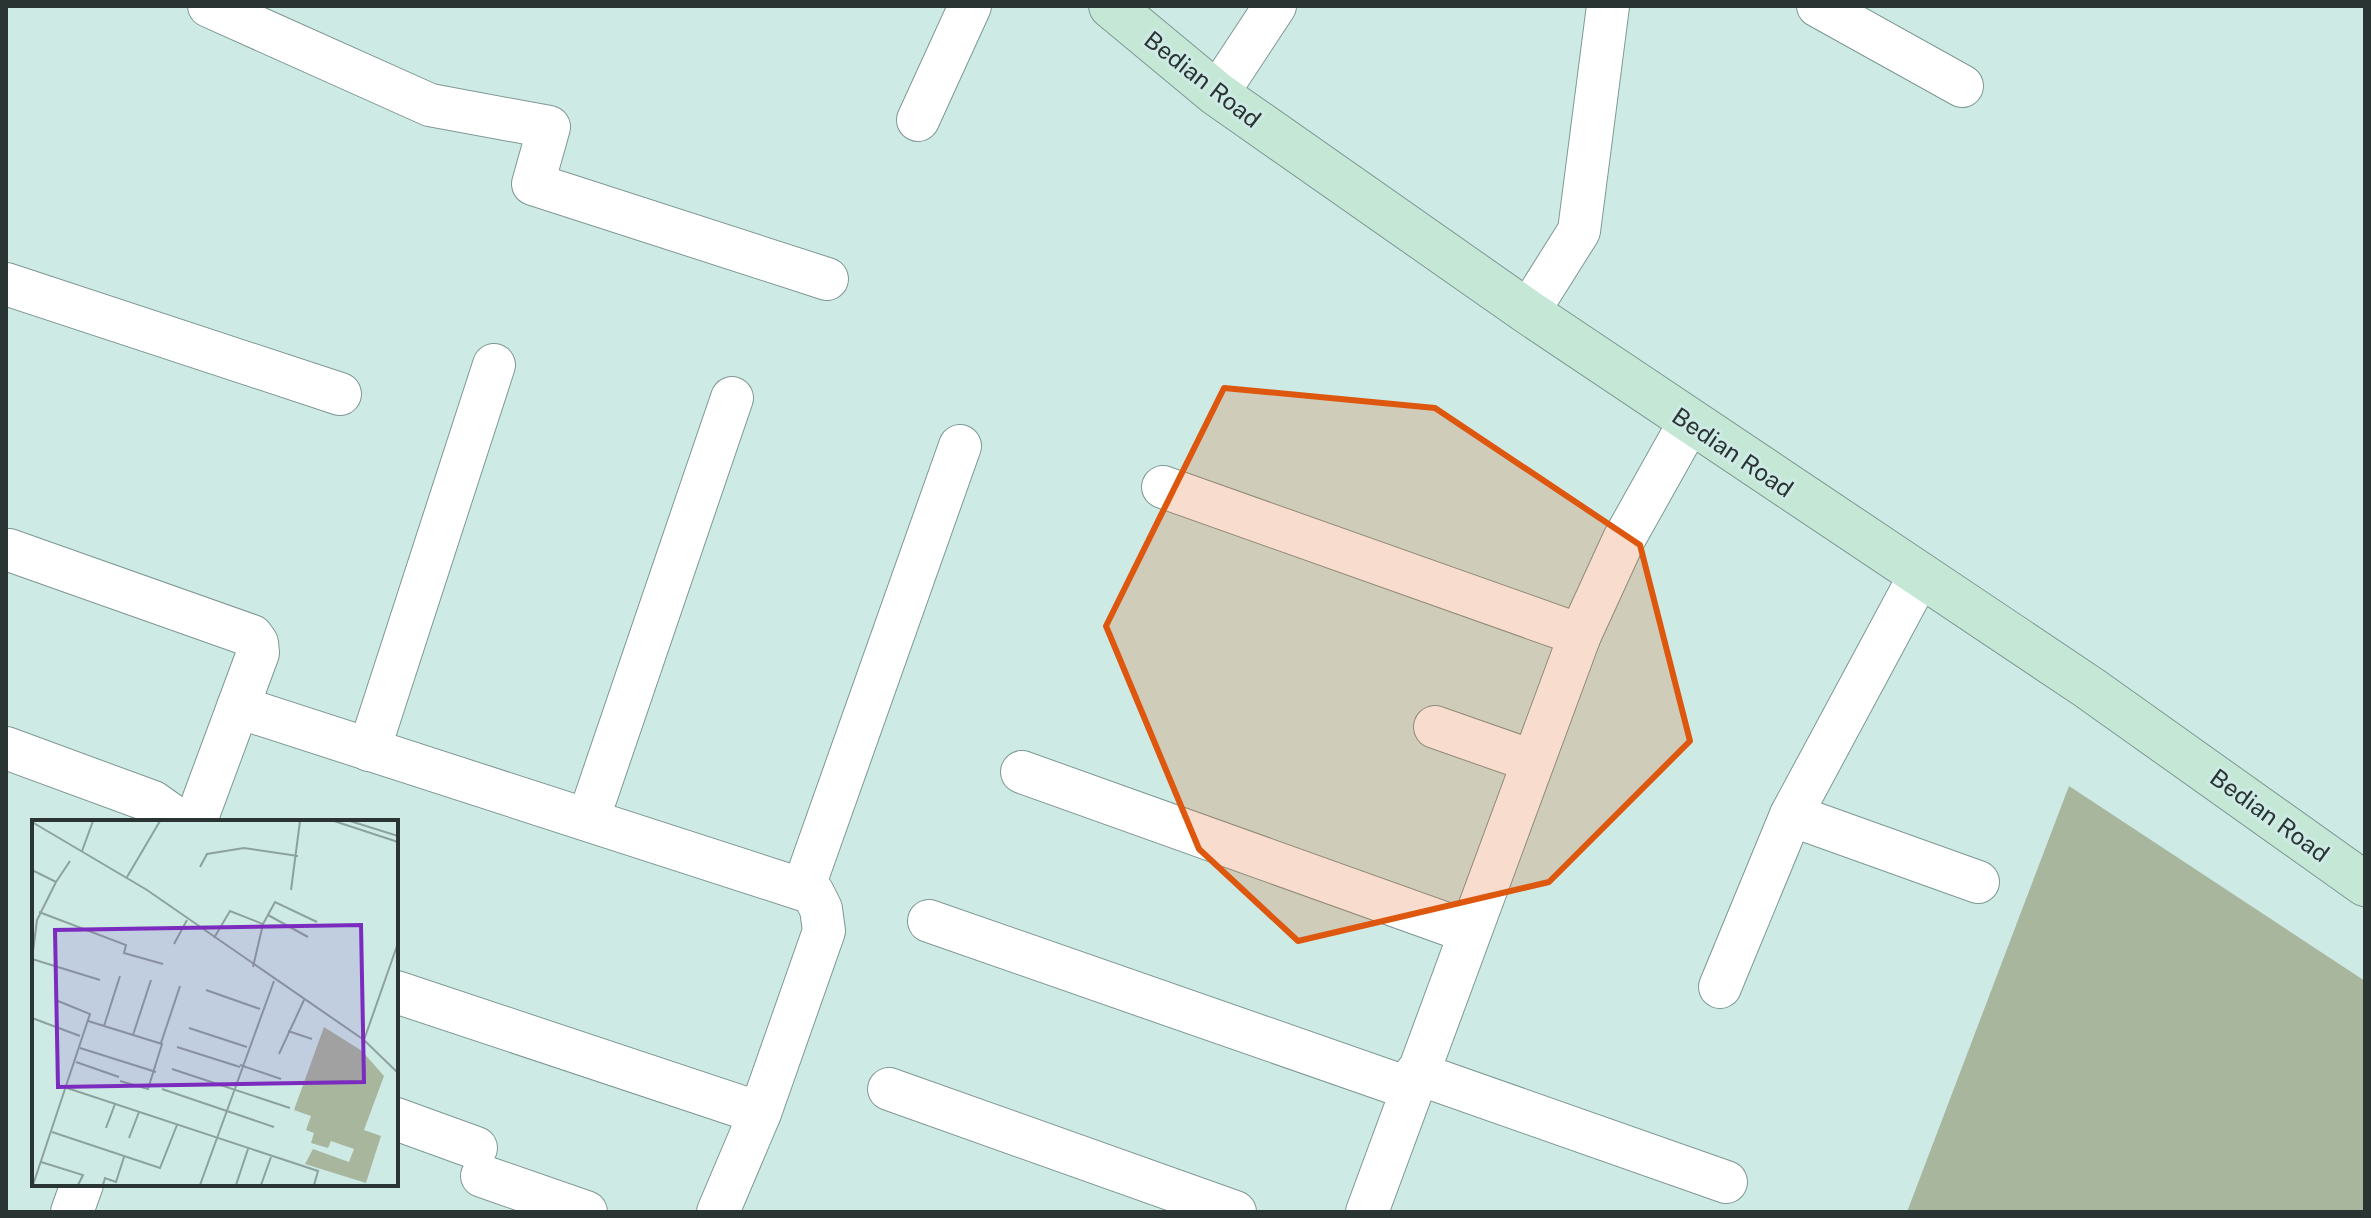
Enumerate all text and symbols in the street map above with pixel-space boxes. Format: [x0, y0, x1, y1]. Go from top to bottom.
street label: Bedian Road [1139, 25, 1267, 133]
street label: Bedian Road [1667, 401, 1799, 503]
street label: Bedian Road [2205, 763, 2335, 867]
inset map [32, 820, 398, 1186]

